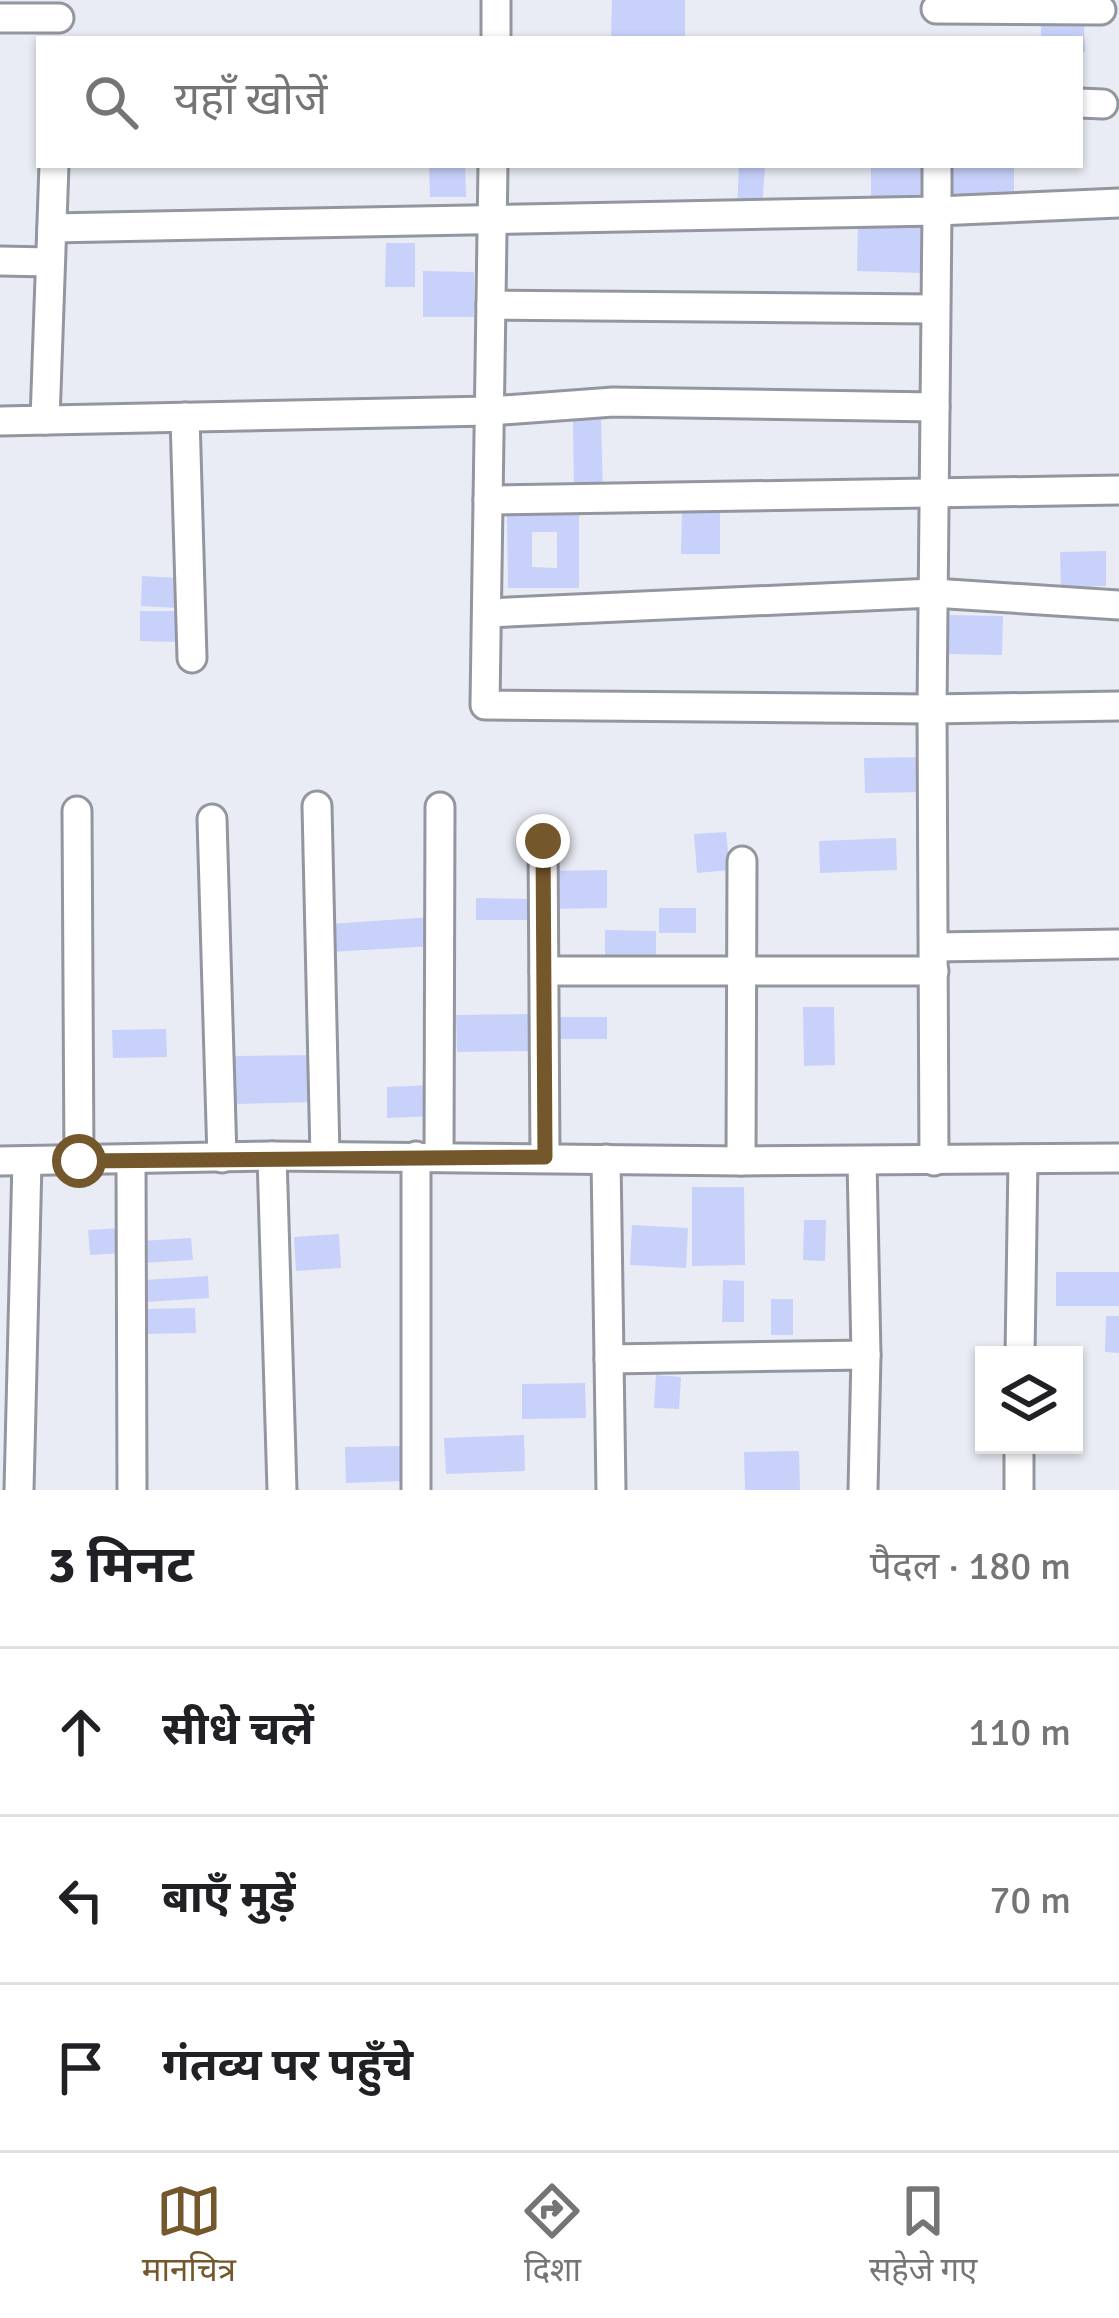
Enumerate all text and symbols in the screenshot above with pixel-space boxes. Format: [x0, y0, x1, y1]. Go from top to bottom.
search box [36, 36, 1083, 168]
icon: search [78, 69, 144, 135]
text: यहाँ खोजें [174, 72, 327, 127]
route end [516, 814, 570, 868]
route start [52, 1134, 106, 1188]
map controls [975, 1346, 1083, 1454]
button: layers [975, 1346, 1083, 1454]
text: 3 मिनट [48, 1534, 194, 1597]
text: पैदल · 180 m [870, 1542, 1071, 1590]
icon: ahead [48, 1699, 114, 1765]
text: सीधे चलें [162, 1702, 314, 1757]
text: 110 m [968, 1708, 1071, 1756]
icon: left [48, 1867, 114, 1933]
text: बाएँ मुड़ें [162, 1870, 295, 1925]
text: 70 m [989, 1876, 1071, 1924]
icon: arrive [48, 2035, 114, 2101]
text: गंतव्य पर पहुँचे [162, 2038, 413, 2093]
tab: मानचित्र [142, 2178, 236, 2294]
tab: दिशा [519, 2178, 585, 2294]
tab: सहेजे गए [869, 2178, 977, 2294]

